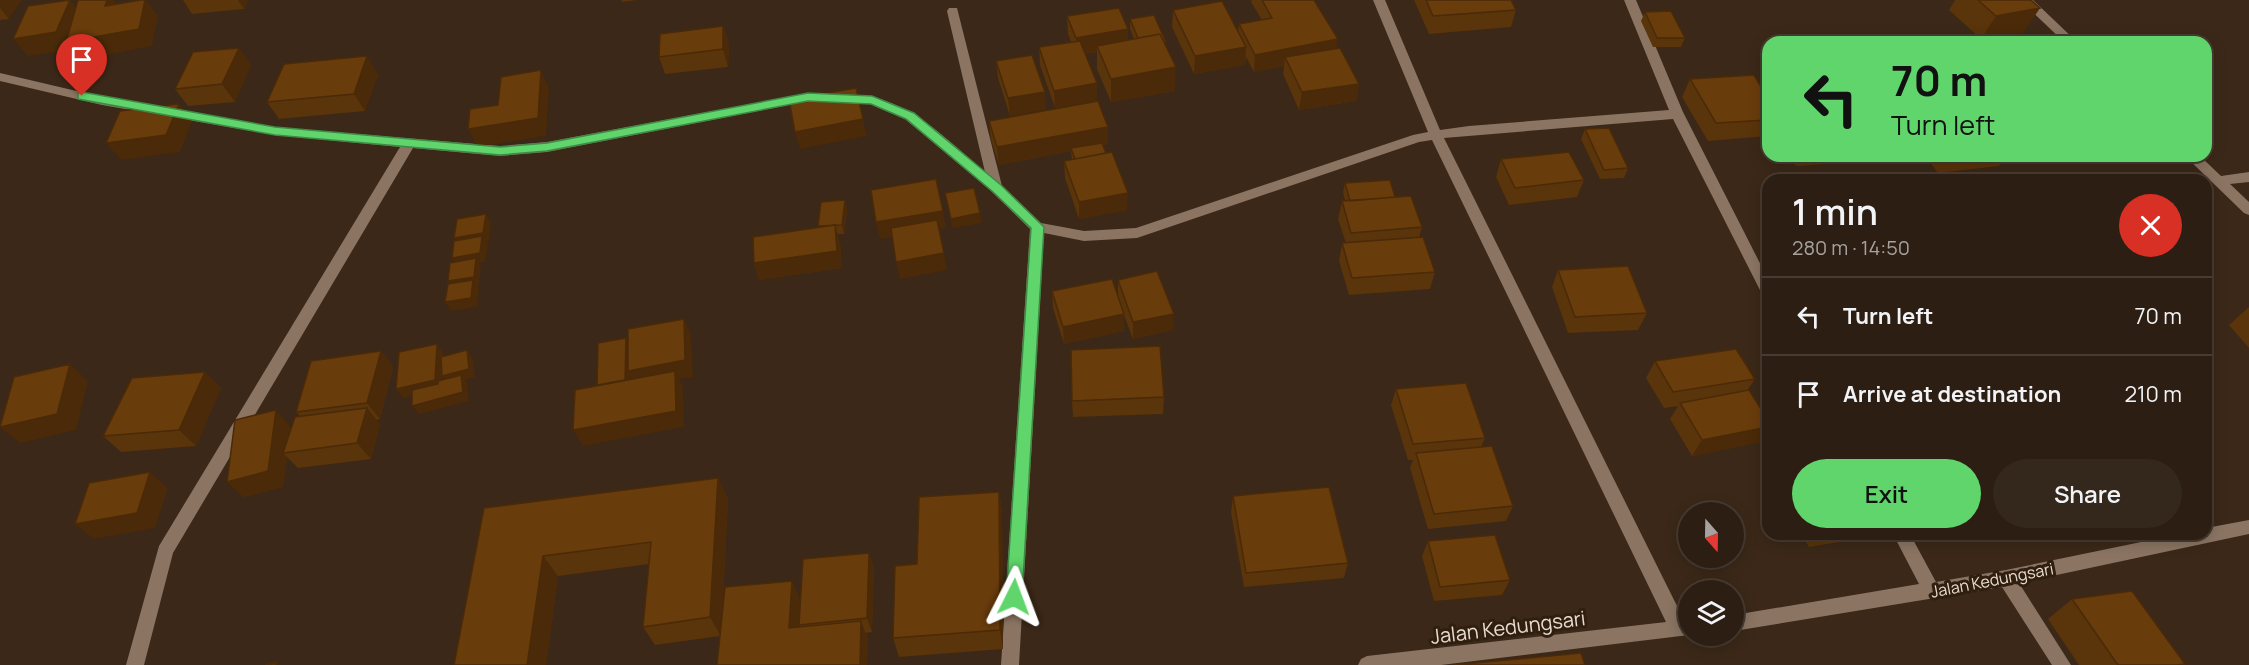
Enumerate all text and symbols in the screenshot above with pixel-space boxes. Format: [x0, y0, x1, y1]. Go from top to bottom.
pin [56, 34, 107, 96]
icon: arrive [65, 43, 98, 76]
text: 70 m [1891, 51, 1987, 109]
icon: left [1792, 60, 1870, 138]
text: Turn left [1891, 106, 1995, 143]
text: 1 min [1792, 187, 1878, 236]
button: close [2119, 194, 2182, 257]
text: 280 m · 14:50 [1792, 234, 1910, 261]
icon: left [1792, 300, 1825, 333]
text: Turn left [1843, 301, 1933, 331]
text: 70 m [2134, 301, 2182, 331]
icon: arrive [1792, 378, 1825, 411]
text: Arrive at destination [1843, 379, 2061, 409]
text: 210 m [2124, 379, 2182, 409]
button: Exit [1792, 459, 1981, 528]
button: Share [1993, 459, 2182, 528]
north arrow [1678, 502, 1744, 568]
map controls [1678, 502, 1744, 646]
street label: Jalan Kedungsari [1929, 557, 2055, 603]
position arrow [982, 565, 1046, 629]
button: layers [1678, 580, 1744, 646]
street label: Jalan Kedungsari [1429, 604, 1587, 650]

